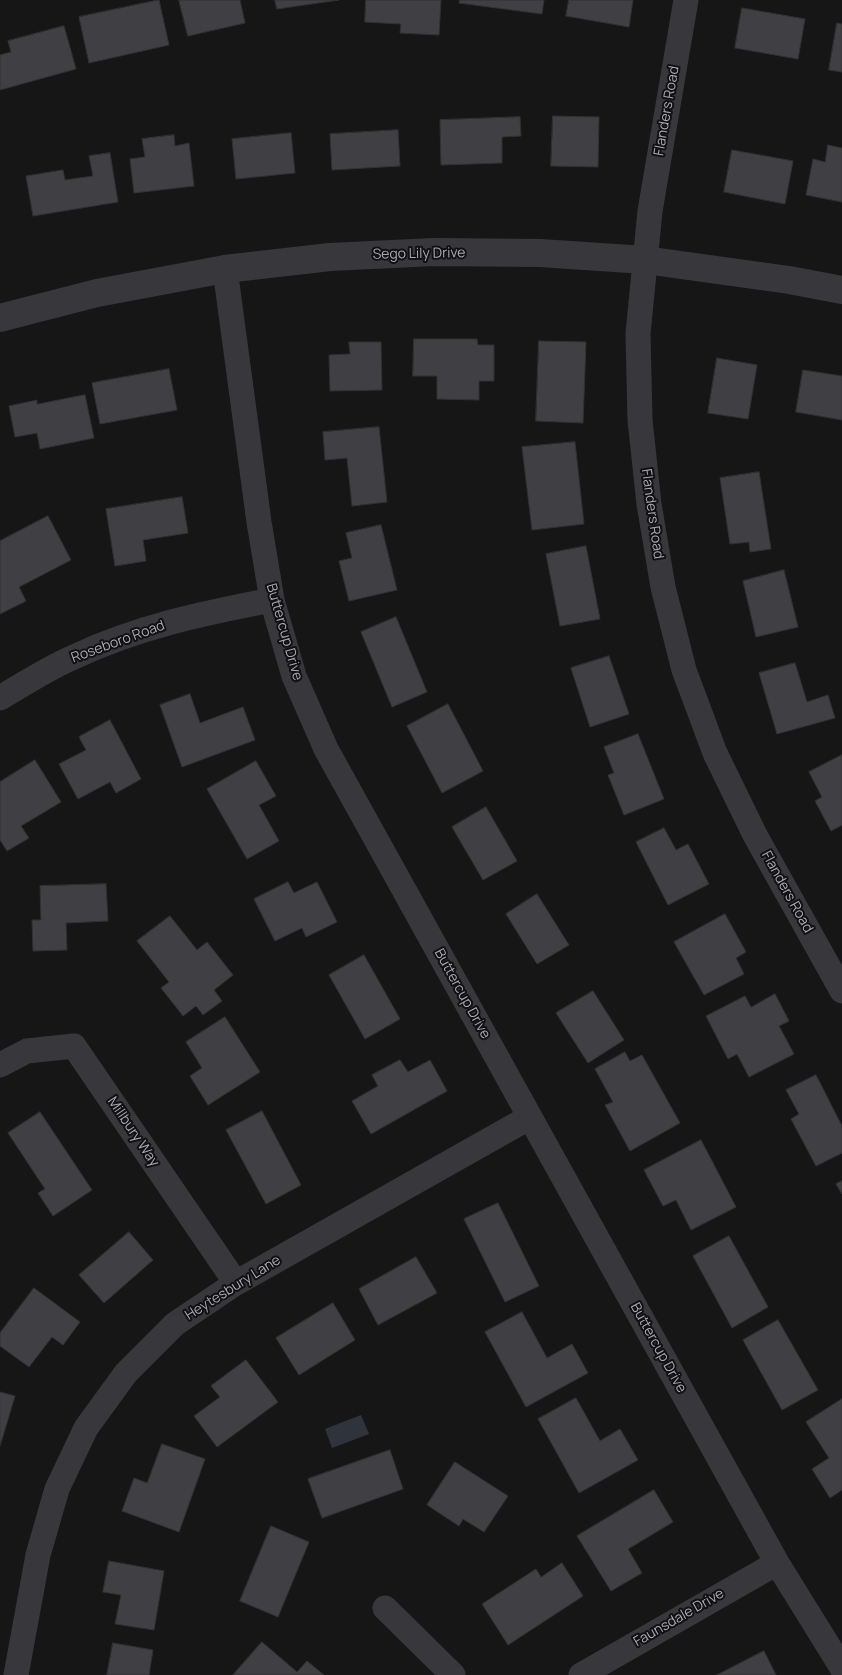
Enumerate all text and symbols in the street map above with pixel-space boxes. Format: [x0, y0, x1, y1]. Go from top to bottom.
street label: Flanders Road [651, 65, 683, 157]
street label: Sego Lily Drive [372, 245, 466, 263]
street label: Flanders Road [637, 468, 667, 560]
street label: Buttercup Drive [262, 581, 306, 683]
street label: Roseboro Road [69, 617, 167, 667]
street label: Flanders Road [758, 848, 816, 936]
street label: Buttercup Drive [430, 946, 494, 1042]
street label: Millbury Way [104, 1094, 162, 1170]
street label: Heytesbury Lane [182, 1252, 284, 1324]
street label: Buttercup Drive [626, 1300, 690, 1396]
street label: Faunsdale Drive [631, 1585, 727, 1651]

